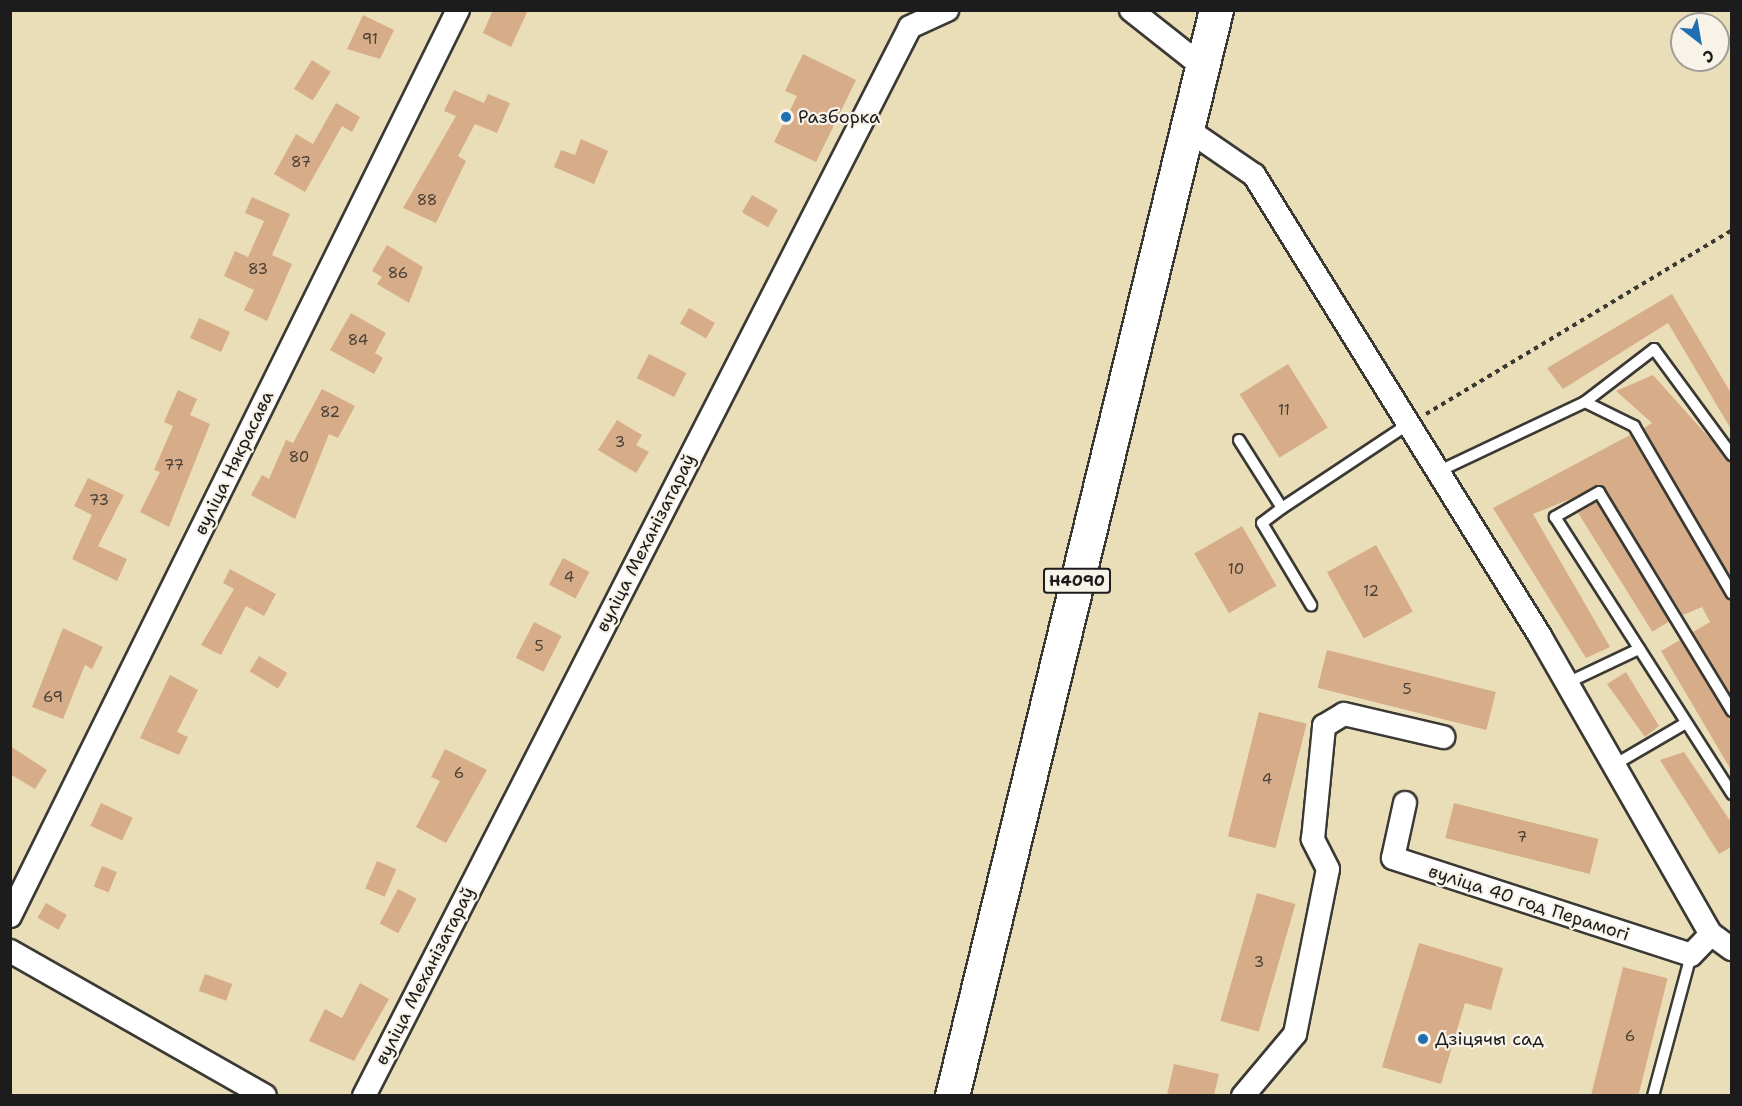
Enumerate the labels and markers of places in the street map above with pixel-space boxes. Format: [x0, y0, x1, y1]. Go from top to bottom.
place label: Разборка [798, 106, 880, 128]
marker: Разборка [779, 110, 793, 124]
place label: Дзіцячы сад [1435, 1028, 1544, 1050]
marker: Дзіцячы сад [1416, 1032, 1430, 1046]

